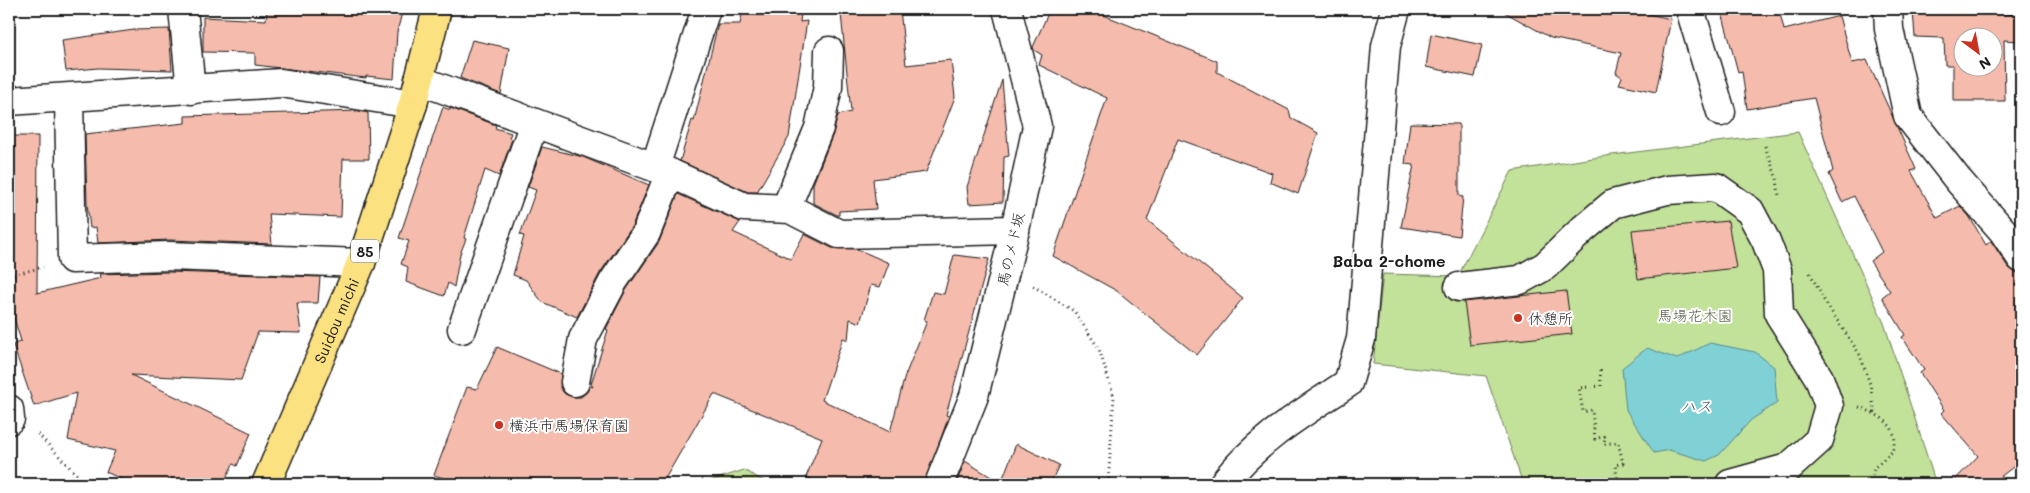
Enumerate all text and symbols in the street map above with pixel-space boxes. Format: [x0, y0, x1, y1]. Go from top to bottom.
north arrow [1952, 28, 2002, 78]
text: N [1976, 53, 1995, 74]
street label: 馬のメド坂 [992, 210, 1028, 288]
road number: 85 [351, 240, 379, 262]
district label: Baba 2-chome [1333, 250, 1445, 271]
street label: Suidou michi [309, 275, 363, 366]
park label: 馬場花木園 [1657, 305, 1733, 325]
place label: 休憩所 [1528, 308, 1573, 328]
marker: 休憩所 [1512, 312, 1524, 324]
water label: ハス [1680, 395, 1712, 416]
place label: 横浜市馬場保育園 [509, 415, 629, 435]
marker: 横浜市馬場保育園 [493, 419, 505, 431]

